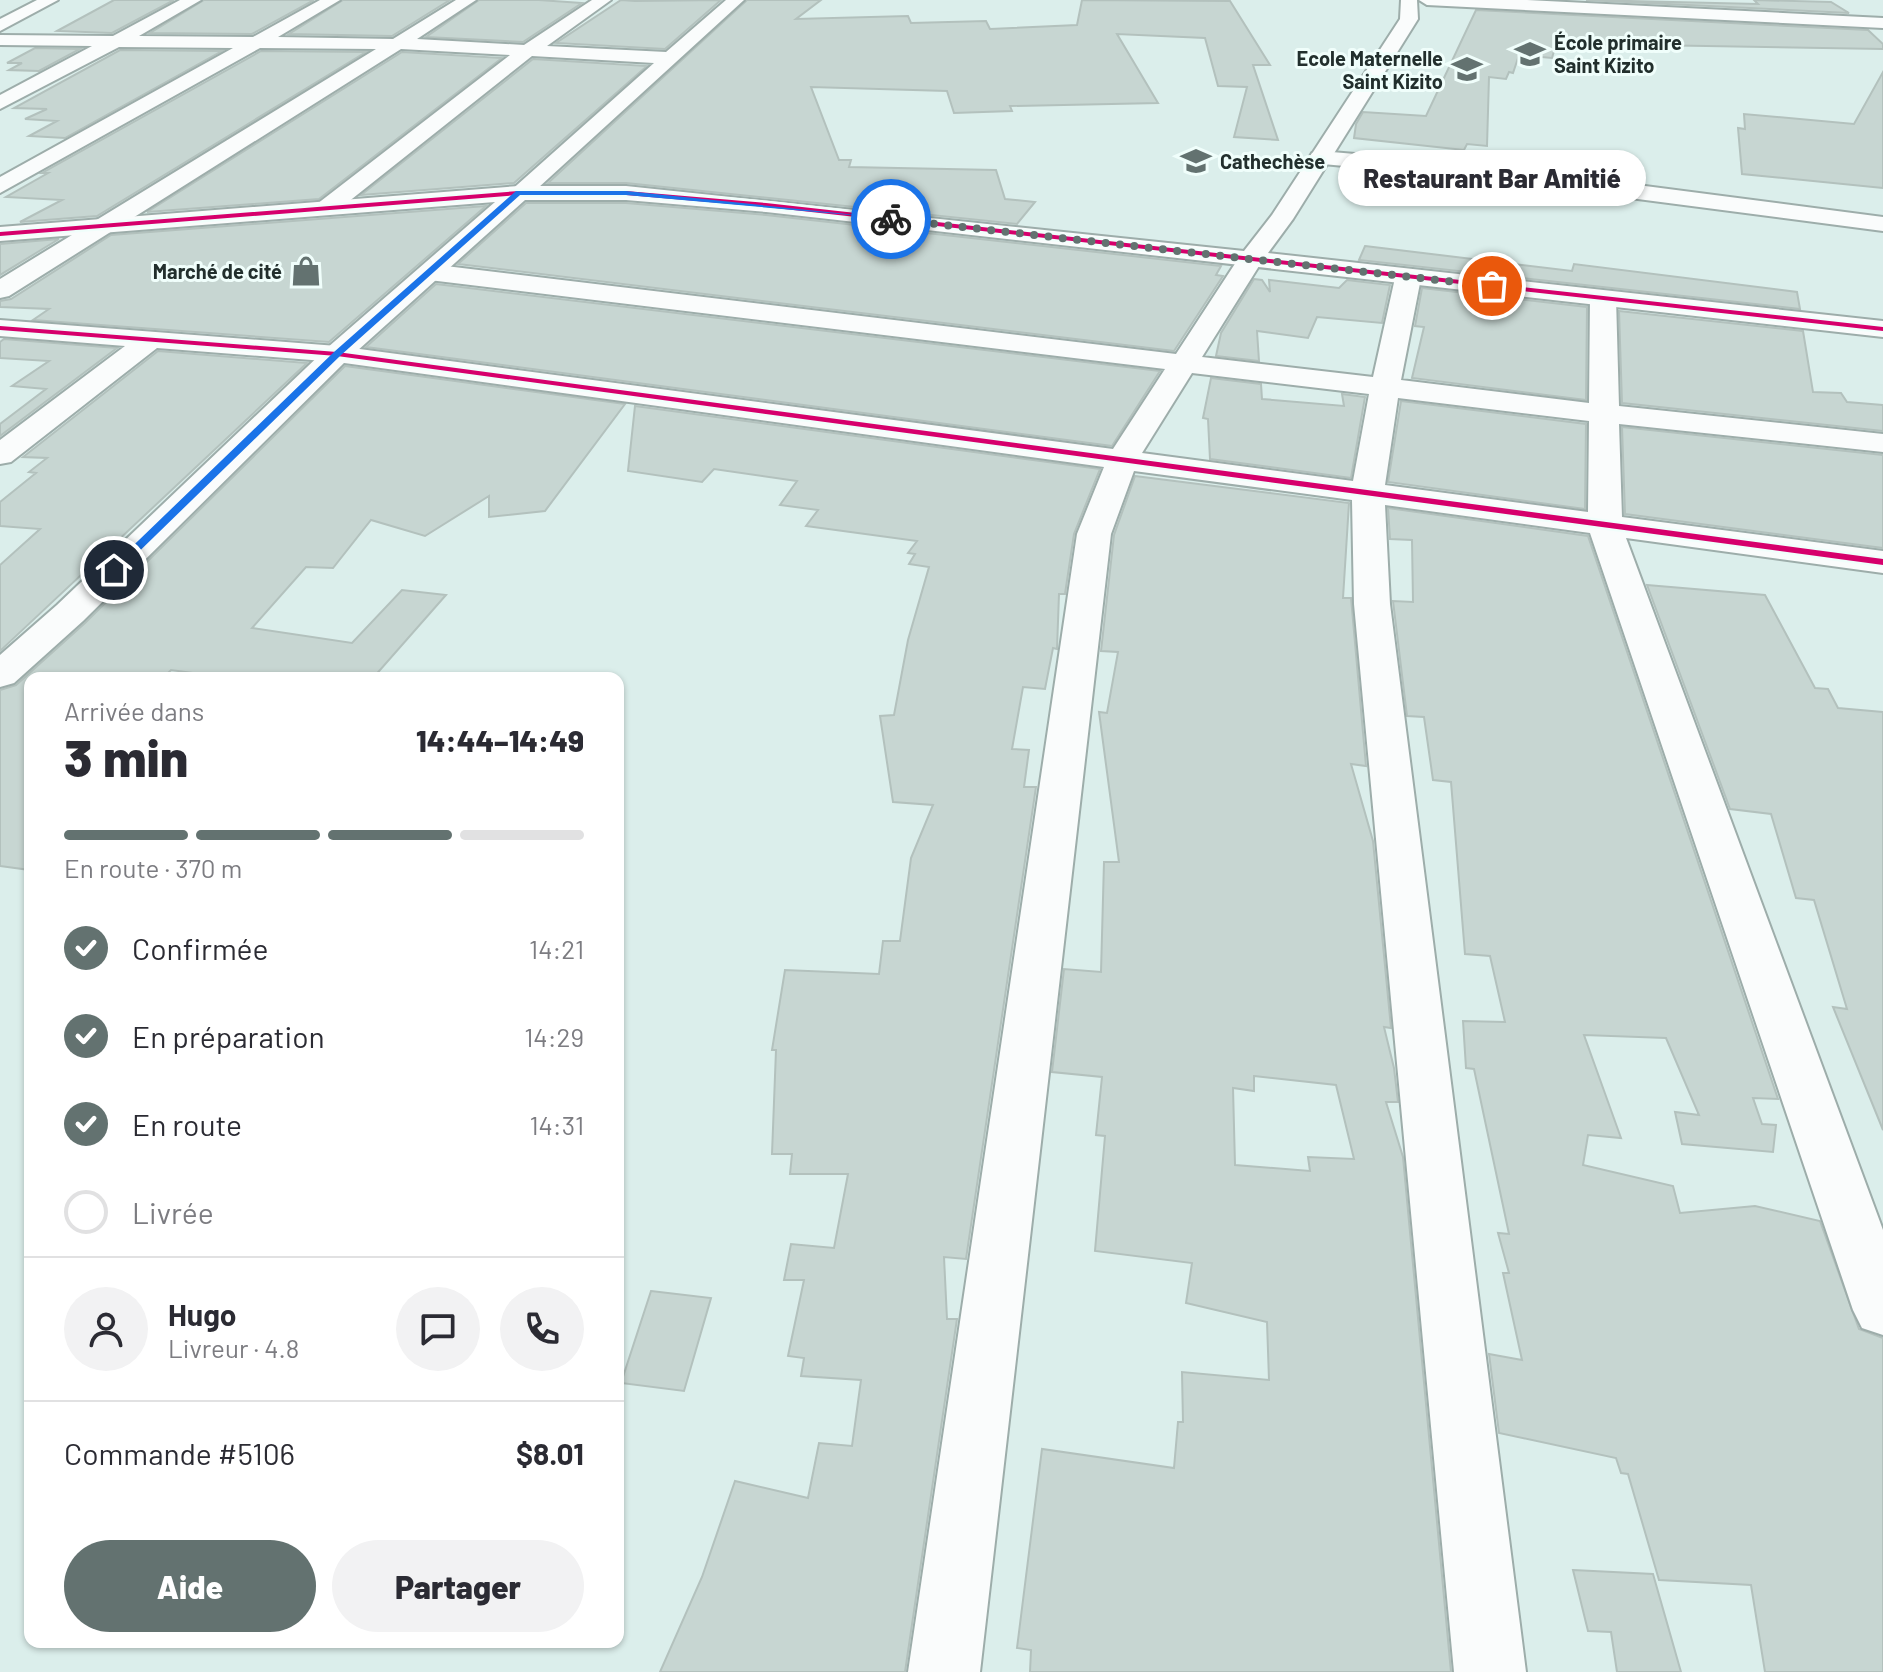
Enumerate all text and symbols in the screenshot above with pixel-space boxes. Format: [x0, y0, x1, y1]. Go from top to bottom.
place label: École primaire Saint Kizito [1554, 30, 1682, 77]
school or university icon: École primaire Saint Kizito [1513, 37, 1547, 71]
place label: Ecole Maternelle Saint Kizito [1297, 46, 1443, 93]
school or university icon: Ecole Maternelle Saint Kizito [1450, 52, 1484, 86]
school or university icon: Cathechèse [1179, 144, 1213, 178]
place label: Cathechèse [1220, 149, 1325, 173]
callout: Restaurant Bar Amitié [1338, 150, 1646, 206]
text: Restaurant Bar Amitié [1363, 162, 1621, 193]
courier [851, 179, 931, 259]
icon: bike [869, 197, 913, 241]
pin [1458, 252, 1526, 320]
shop icon: Marché de cité [289, 254, 323, 288]
place label: Marché de cité [153, 259, 282, 283]
icon: bag [1470, 264, 1514, 308]
pin [80, 536, 148, 604]
icon: home [92, 548, 136, 592]
text: Arrivée dans [64, 695, 204, 726]
text: 14:44–14:49 [416, 722, 584, 758]
text: 3 min [64, 725, 188, 787]
text: En route · 370 m [64, 852, 242, 883]
icon: check [64, 926, 108, 970]
text: Confirmée [132, 930, 269, 966]
text: 14:21 [529, 933, 584, 964]
icon: check [64, 1014, 108, 1058]
text: En préparation [132, 1018, 325, 1054]
text: 14:29 [524, 1021, 584, 1052]
icon: check [64, 1102, 108, 1146]
text: En route [132, 1106, 242, 1142]
text: 14:31 [529, 1109, 584, 1140]
text: Livrée [132, 1194, 214, 1230]
button: person [64, 1287, 148, 1371]
button: chat [396, 1287, 480, 1371]
button: phone [500, 1287, 584, 1371]
text: Hugo [168, 1296, 237, 1332]
text: Livreur · 4.8 [168, 1332, 299, 1363]
text: Commande #5106 [64, 1435, 295, 1471]
text: $8.01 [516, 1435, 584, 1471]
button: Aide [64, 1540, 316, 1632]
button: Partager [332, 1540, 584, 1632]

